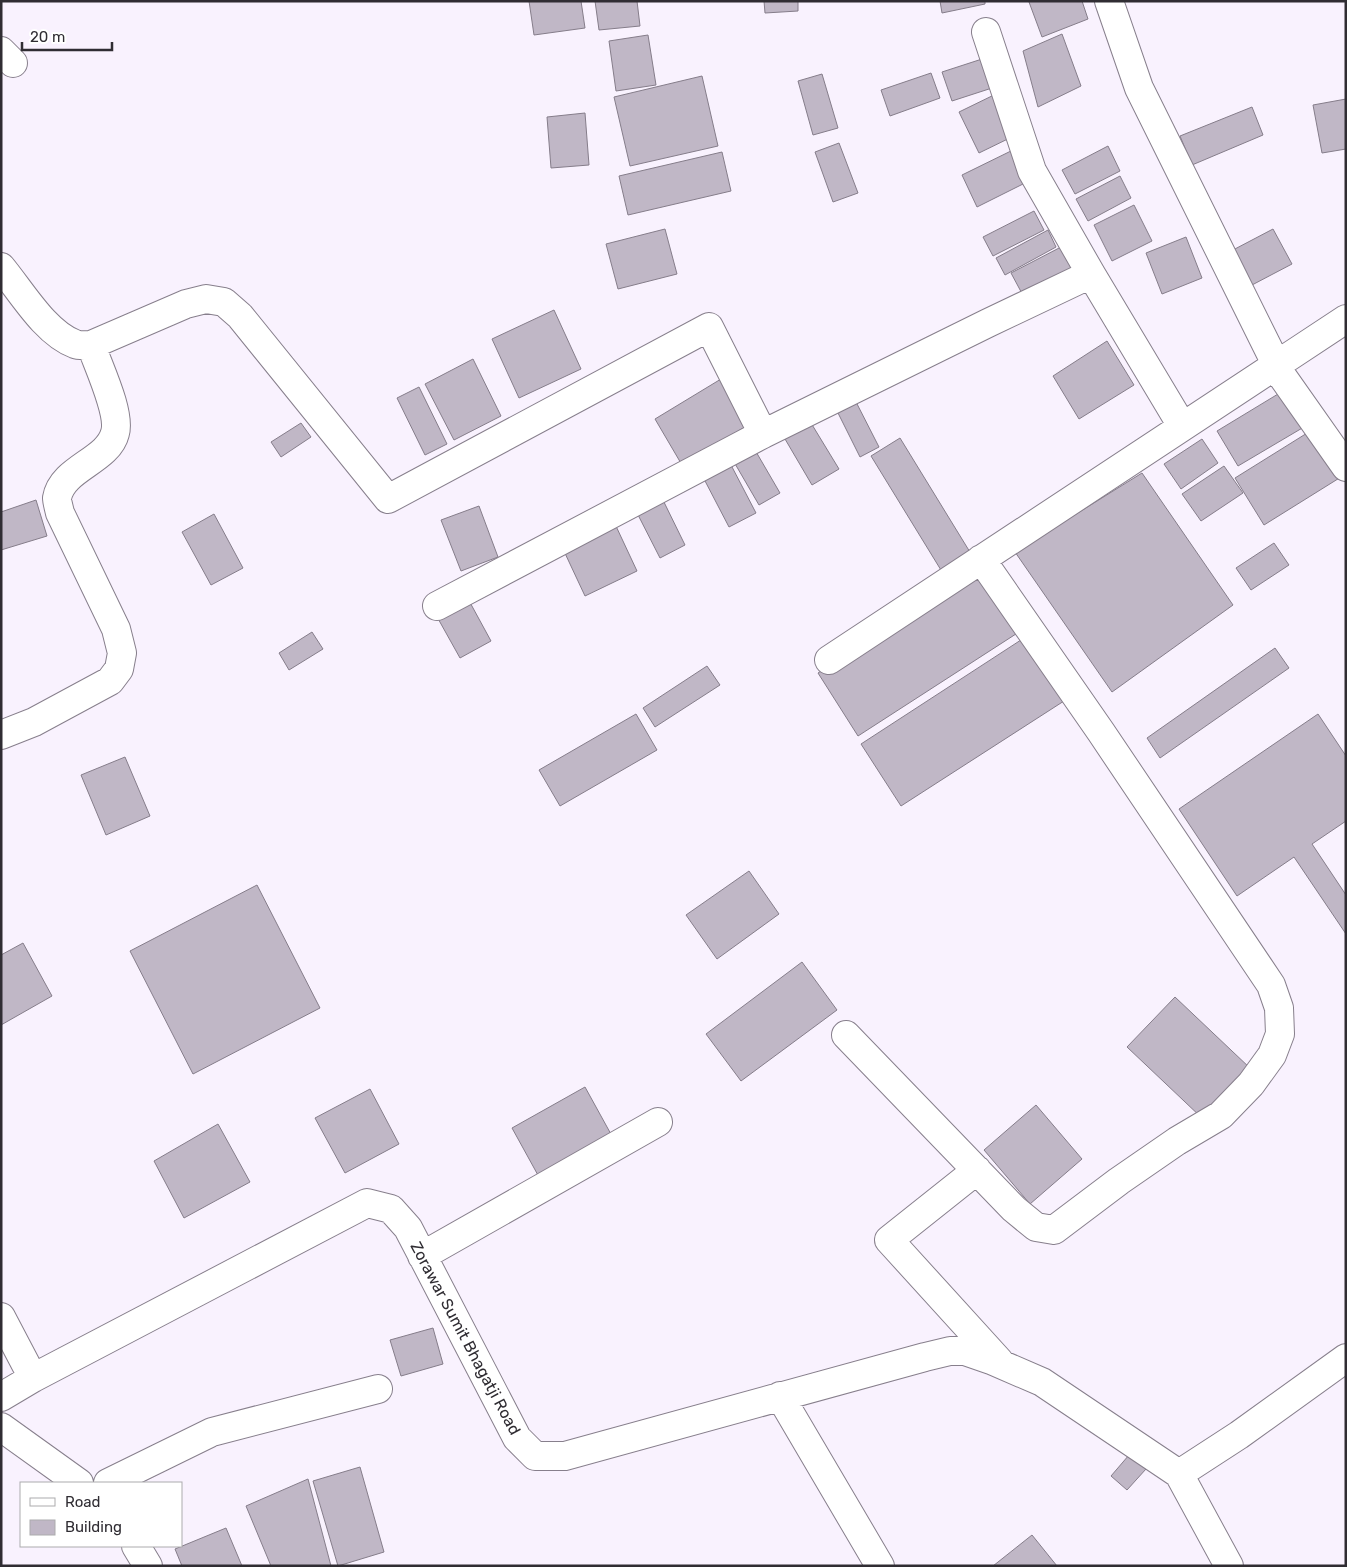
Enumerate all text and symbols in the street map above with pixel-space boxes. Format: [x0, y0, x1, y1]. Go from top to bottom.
scale bar [22, 20, 112, 52]
text: 20 m [30, 28, 65, 46]
street label: Zorawar Sumit Bhagatji Road [407, 1238, 525, 1438]
legend [20, 1482, 182, 1547]
text: Road [65, 1493, 101, 1511]
text: Building [65, 1518, 122, 1536]

